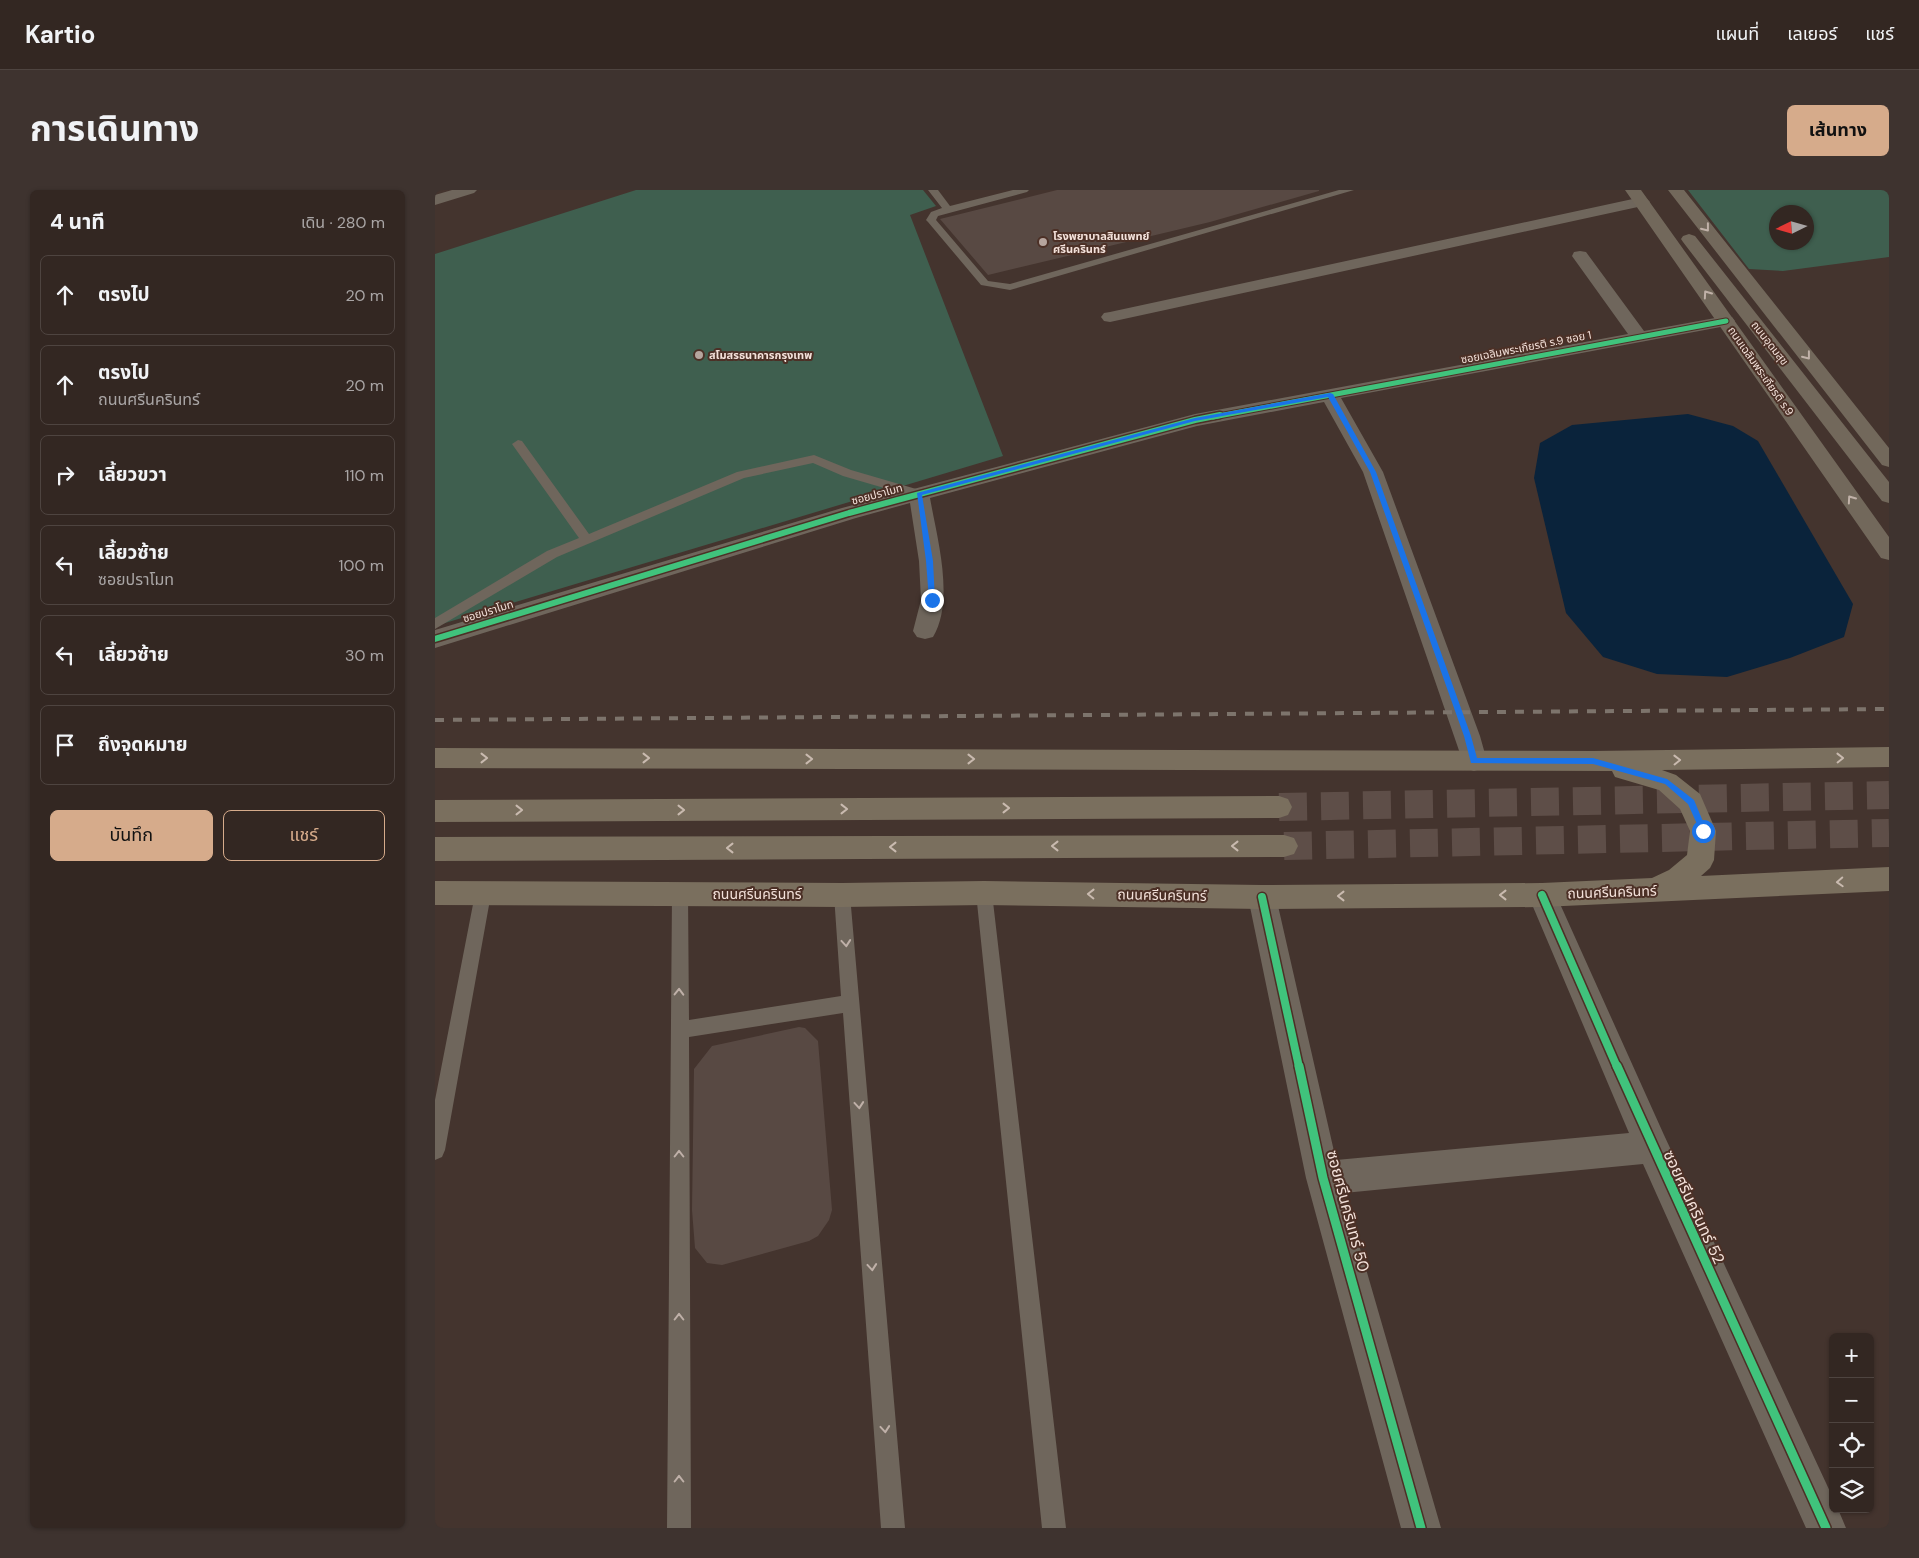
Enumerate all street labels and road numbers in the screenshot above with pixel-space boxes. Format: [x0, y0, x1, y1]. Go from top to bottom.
street label: ถนนอุดมสุข [1748, 318, 1792, 368]
street label: ถนนเฉลิมพระเกียรติ ร.9 [1725, 324, 1797, 418]
street label: ซอยเฉลิมพระเกียรติ ร.9 ซอย 1 [1460, 327, 1592, 367]
street label: ซอยปราโมท [850, 480, 904, 508]
street label: ซอยปราโมท [461, 597, 515, 625]
street label: ถนนศรีนครินทร์ [1567, 881, 1658, 903]
street label: ถนนศรีนครินทร์ [712, 885, 802, 903]
street label: ถนนศรีนครินทร์ [1117, 885, 1207, 905]
street label: ซอยศรีนครินทร์ 52 [1658, 1147, 1730, 1267]
street label: ซอยศรีนครินทร์ 50 [1322, 1148, 1374, 1274]

